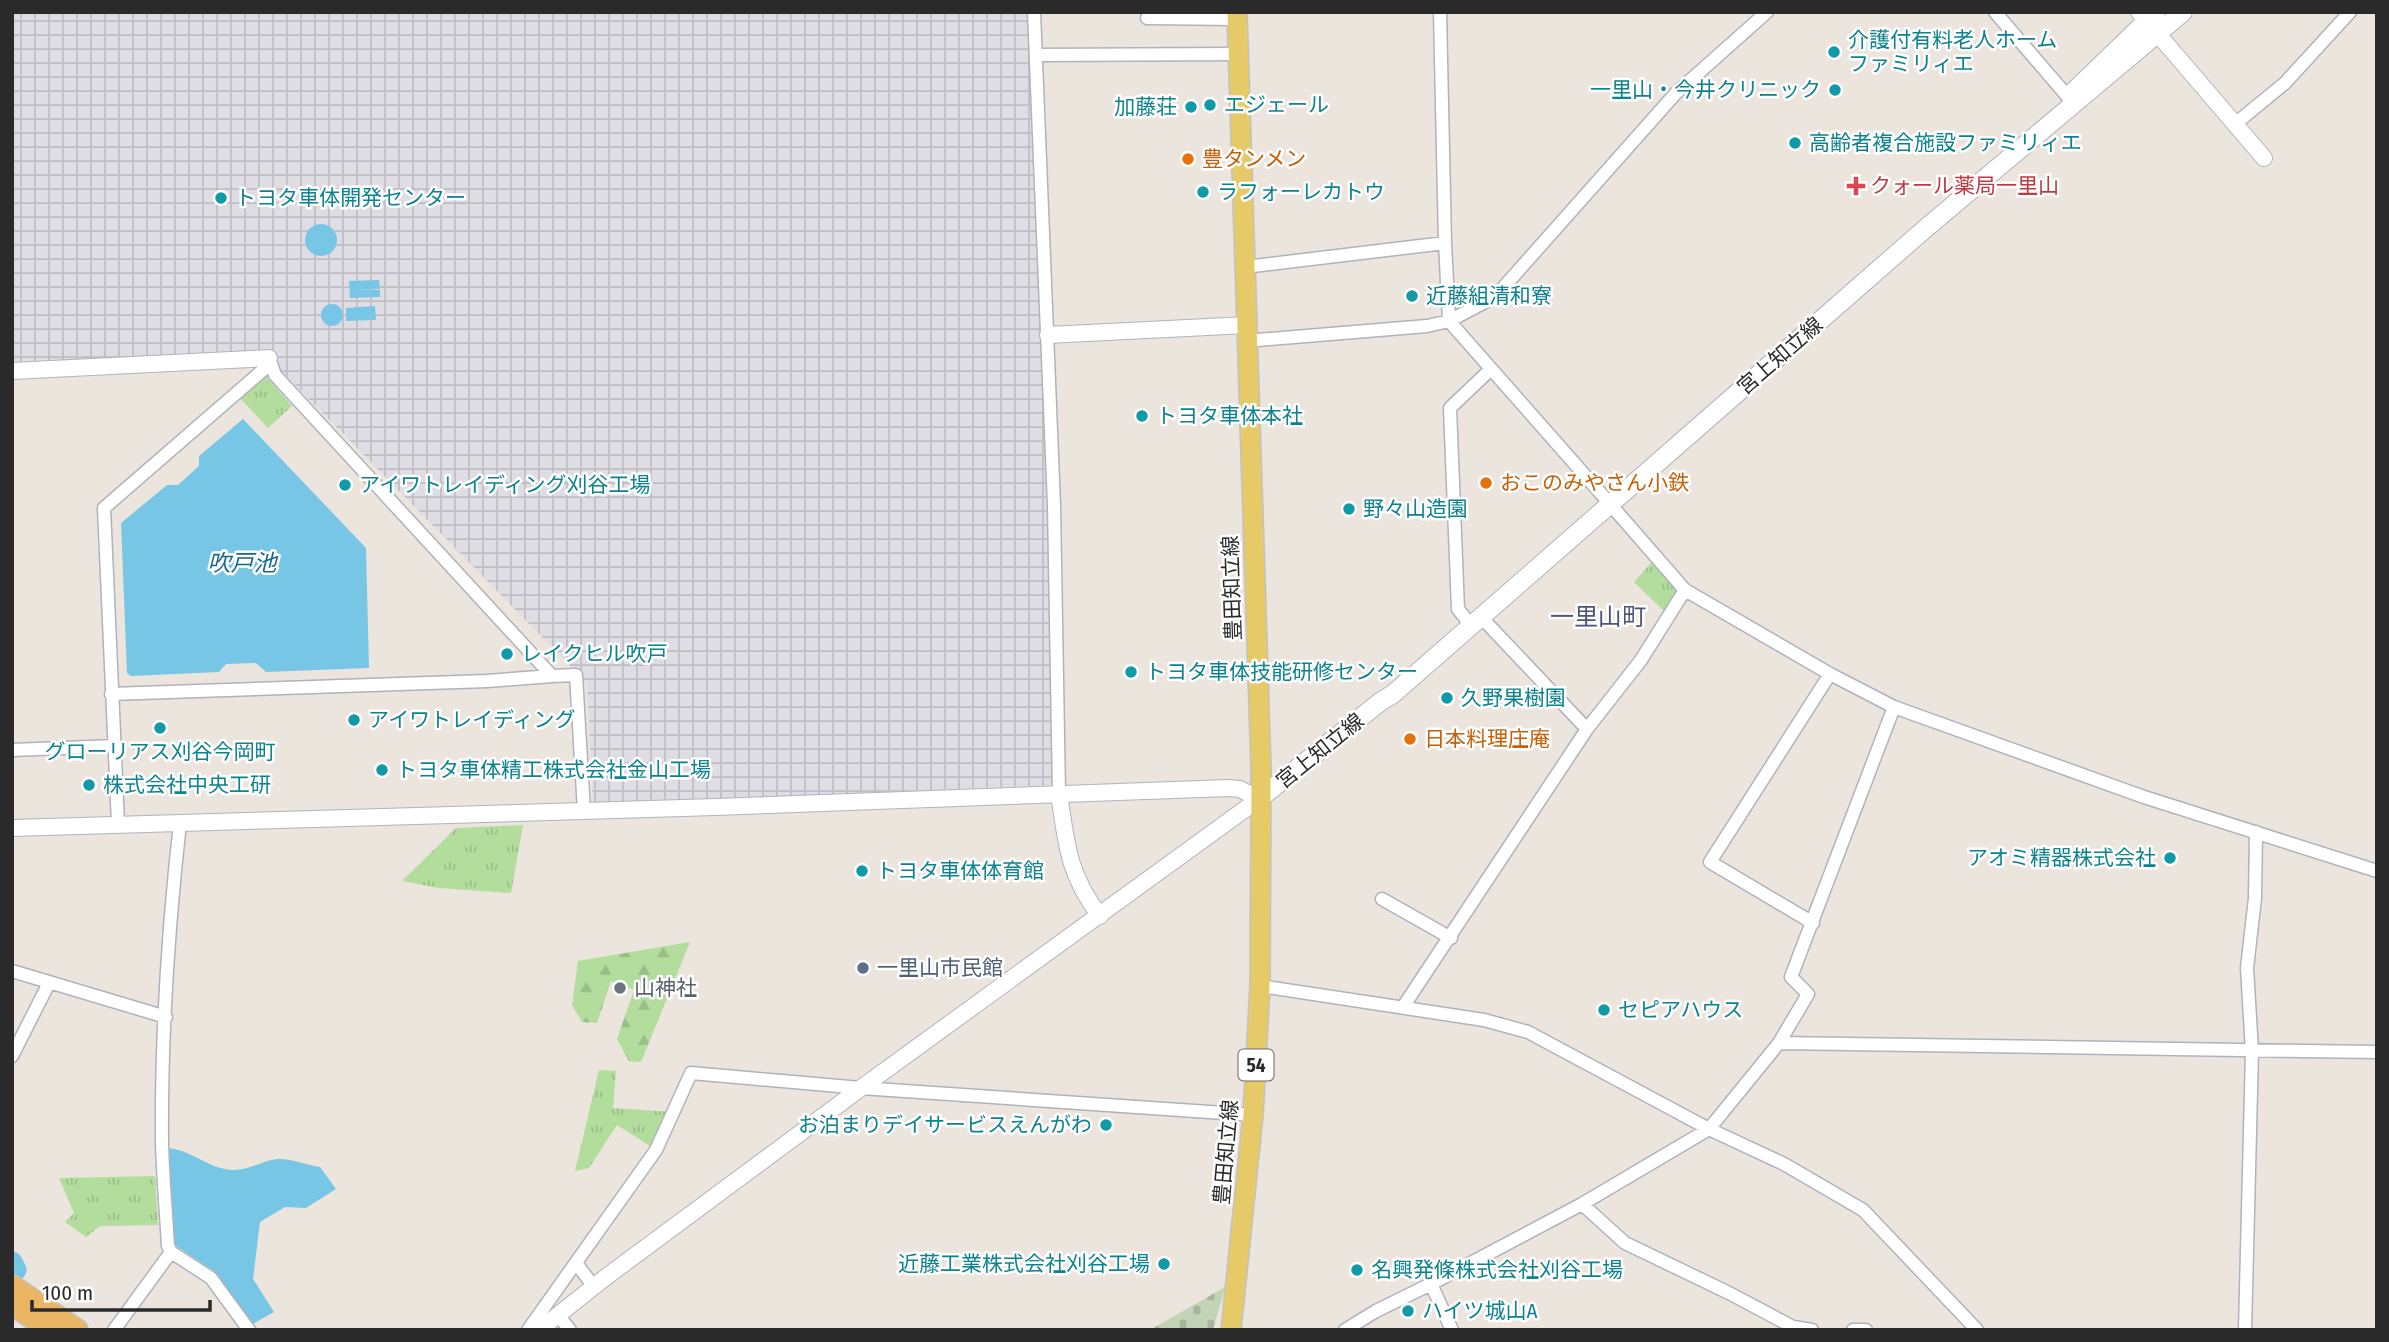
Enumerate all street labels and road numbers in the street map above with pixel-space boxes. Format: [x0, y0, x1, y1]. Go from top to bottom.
street label: 宮上知立線 [1732, 312, 1828, 400]
street label: 豊田知立線 [1217, 535, 1247, 641]
street label: 宮上知立線 [1271, 708, 1369, 794]
road number: 54 [1238, 1050, 1274, 1080]
street label: 豊田知立線 [1208, 1099, 1244, 1205]

